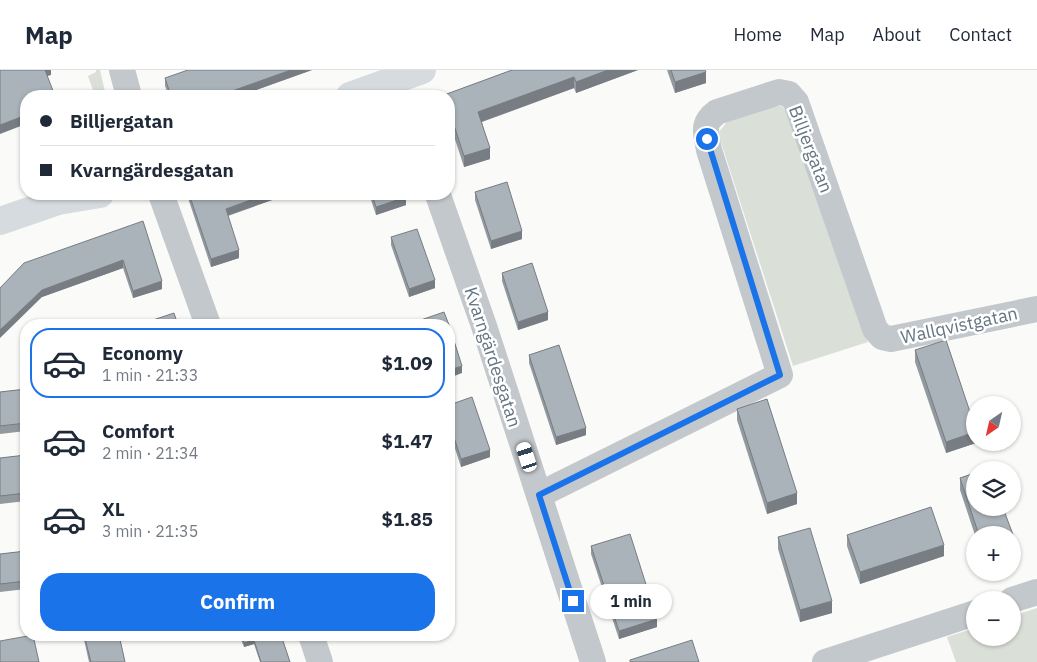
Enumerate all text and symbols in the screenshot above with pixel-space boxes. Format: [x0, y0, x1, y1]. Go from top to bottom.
text: Map [25, 19, 73, 51]
text: Home [734, 23, 782, 46]
text: Map [810, 23, 845, 46]
text: About [873, 23, 921, 46]
text: Contact [949, 23, 1012, 46]
street label: Billjergatan [784, 102, 838, 196]
text: Billjergatan [70, 109, 174, 133]
route start [696, 128, 718, 150]
text: Kvarngärdesgatan [70, 158, 234, 182]
street label: Kvarngärdesgatan [459, 284, 527, 430]
street label: Wallqvistgatan [898, 301, 1020, 349]
icon: car [42, 341, 87, 386]
text: Economy [102, 341, 183, 365]
text: $1.09 [381, 351, 433, 375]
text: 1 min · 21:33 [102, 365, 198, 385]
north arrow [966, 396, 1021, 451]
map controls [966, 396, 1021, 646]
icon: car [42, 419, 87, 464]
text: Comfort [102, 419, 175, 443]
text: $1.47 [381, 429, 433, 453]
car [515, 440, 538, 474]
text: 2 min · 21:34 [102, 443, 198, 463]
button: layers [966, 461, 1021, 516]
icon: car [42, 497, 87, 542]
text: XL [102, 497, 125, 521]
text: $1.85 [381, 507, 433, 531]
text: 3 min · 21:35 [102, 521, 198, 541]
button: + [966, 526, 1021, 581]
button: Confirm [40, 573, 435, 631]
callout: 1 min [590, 584, 673, 618]
route end [562, 590, 584, 612]
text: 1 min [610, 591, 652, 611]
button: − [966, 591, 1021, 646]

